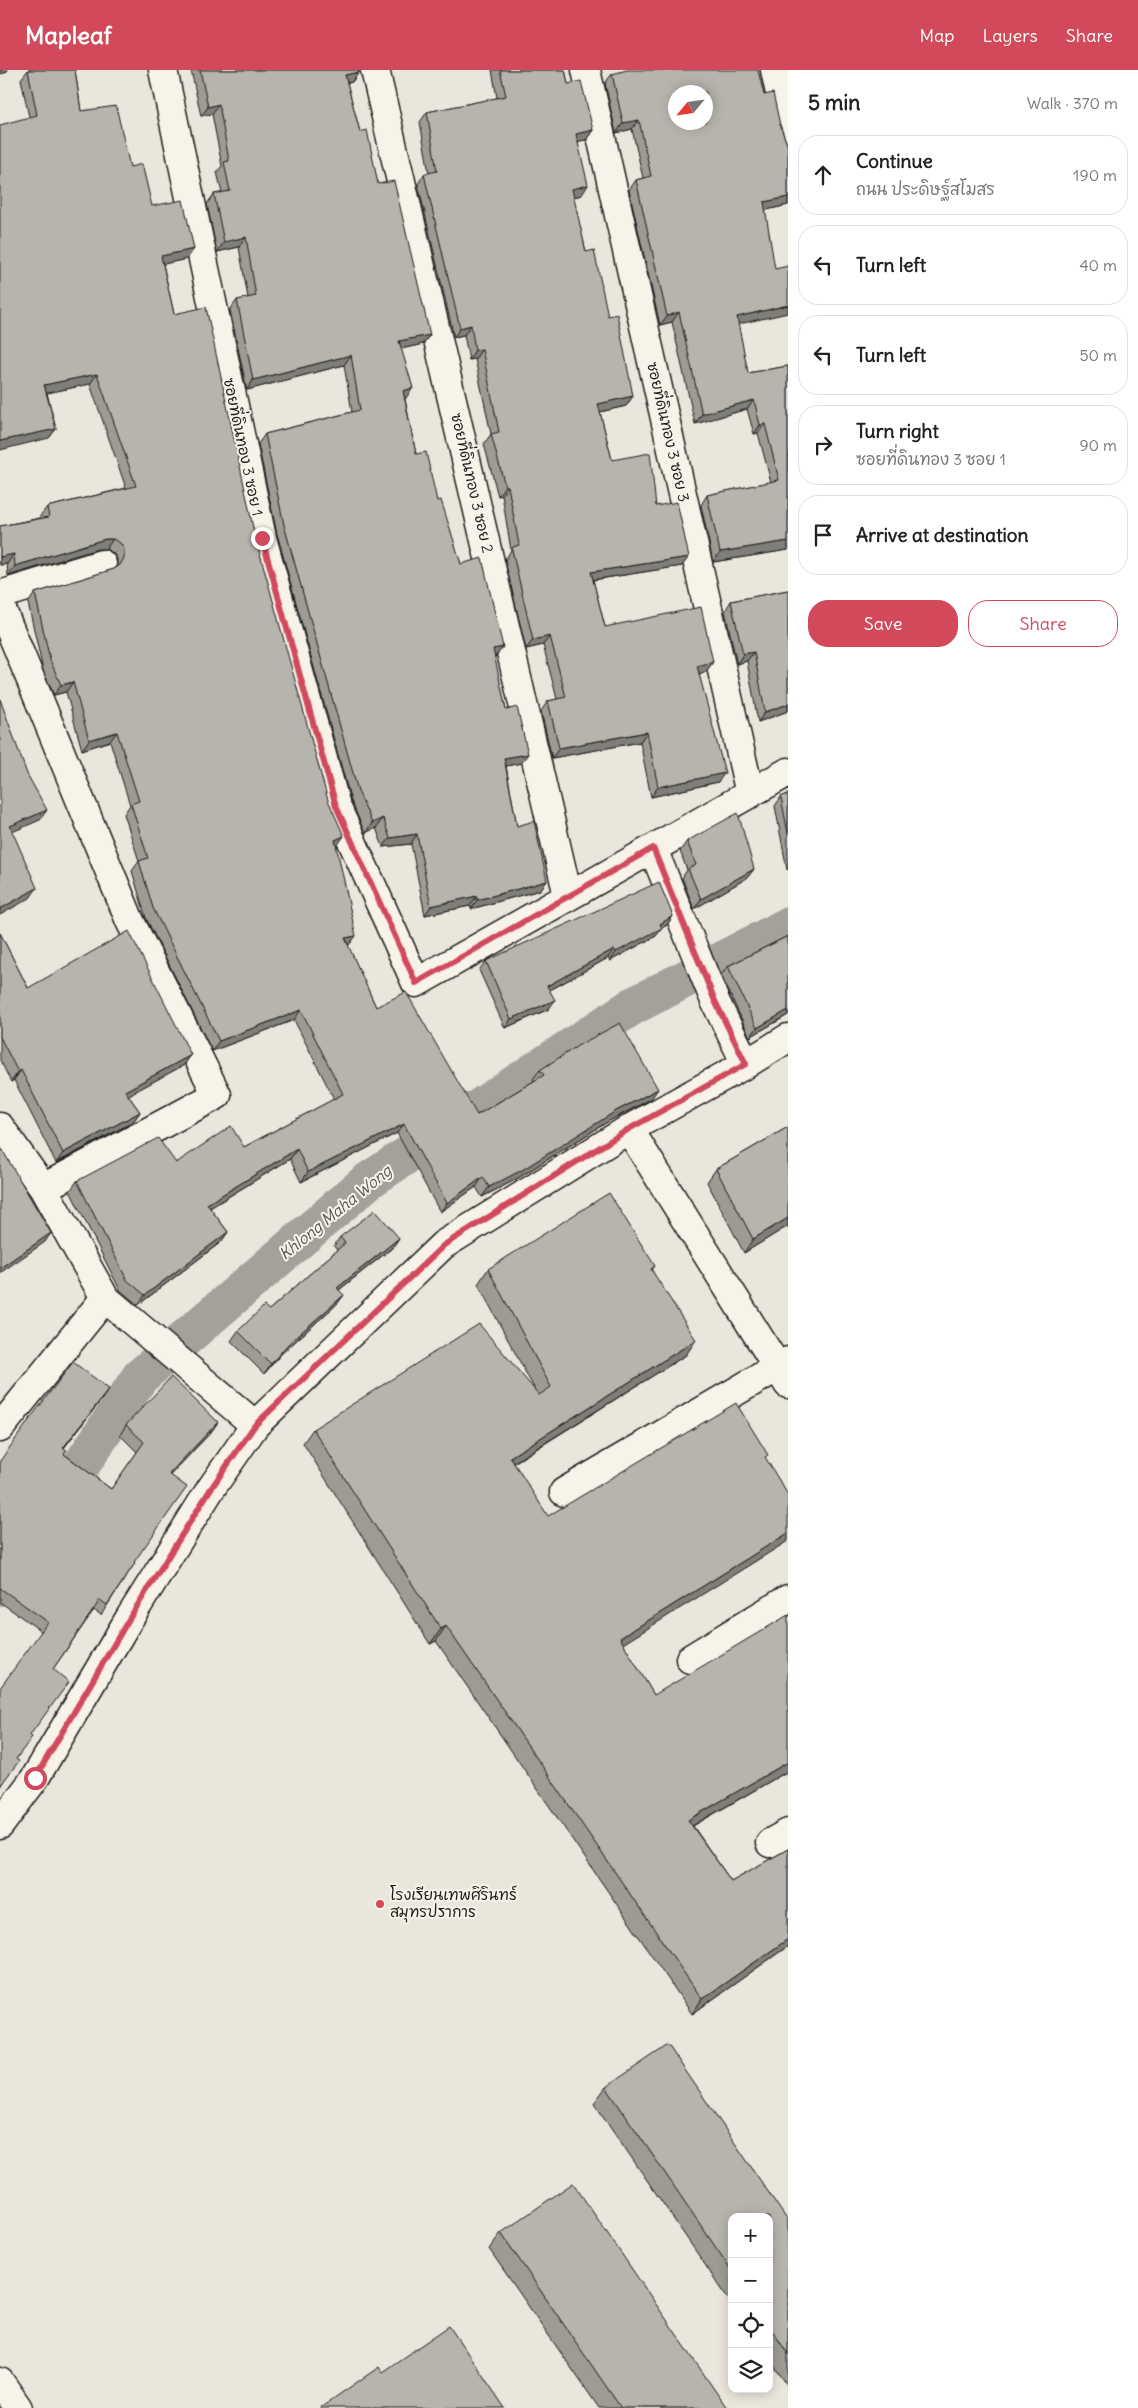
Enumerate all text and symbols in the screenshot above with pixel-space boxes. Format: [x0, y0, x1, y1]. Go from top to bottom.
text: Mapleaf [25, 20, 112, 50]
text: Map [919, 24, 954, 47]
text: Layers [982, 24, 1038, 47]
text: Share [1066, 24, 1113, 47]
north arrow [668, 85, 713, 130]
text: 5 min [808, 89, 860, 116]
text: Walk · 370 m [1027, 93, 1118, 113]
text: Continue [856, 149, 933, 173]
icon: ahead [809, 161, 837, 189]
text: 190 m [1073, 165, 1117, 185]
text: ถนน ประดิษฐ์สโมสร [856, 179, 995, 199]
icon: left [809, 251, 837, 279]
text: Turn left [856, 253, 926, 277]
text: 40 m [1079, 255, 1117, 275]
icon: left [809, 341, 837, 369]
text: Turn left [856, 343, 926, 367]
text: 50 m [1079, 345, 1117, 365]
street label: ซอยที่ดินทอง 3 ซอย 3 [643, 359, 698, 504]
street label: ซอยที่ดินทอง 3 ซอย 1 [220, 375, 271, 518]
street label: ซอยที่ดินทอง 3 ซอย 2 [447, 410, 502, 555]
text: Turn right [856, 419, 939, 443]
icon: right [809, 431, 837, 459]
text: 90 m [1079, 435, 1117, 455]
text: ซอยที่ดินทอง 3 ซอย 1 [856, 449, 1006, 469]
icon: arrive [809, 521, 837, 549]
text: Arrive at destination [856, 523, 1029, 547]
route end [251, 527, 274, 550]
button: Save [808, 600, 958, 647]
button: Share [968, 600, 1118, 647]
water label: Khlong Maha Wong [275, 1160, 396, 1264]
route start [24, 1767, 47, 1790]
place label: โรงเรียนเทพศิรินทร์ สมุทรปราการ [390, 1885, 517, 1923]
marker: โรงเรียนเทพศิรินทร์ สมุทรปราการ [374, 1898, 386, 1910]
map controls [728, 2213, 773, 2393]
button: + [728, 2213, 773, 2258]
button: − [728, 2258, 773, 2303]
button: locate [728, 2303, 773, 2348]
button: layers [728, 2348, 773, 2393]

